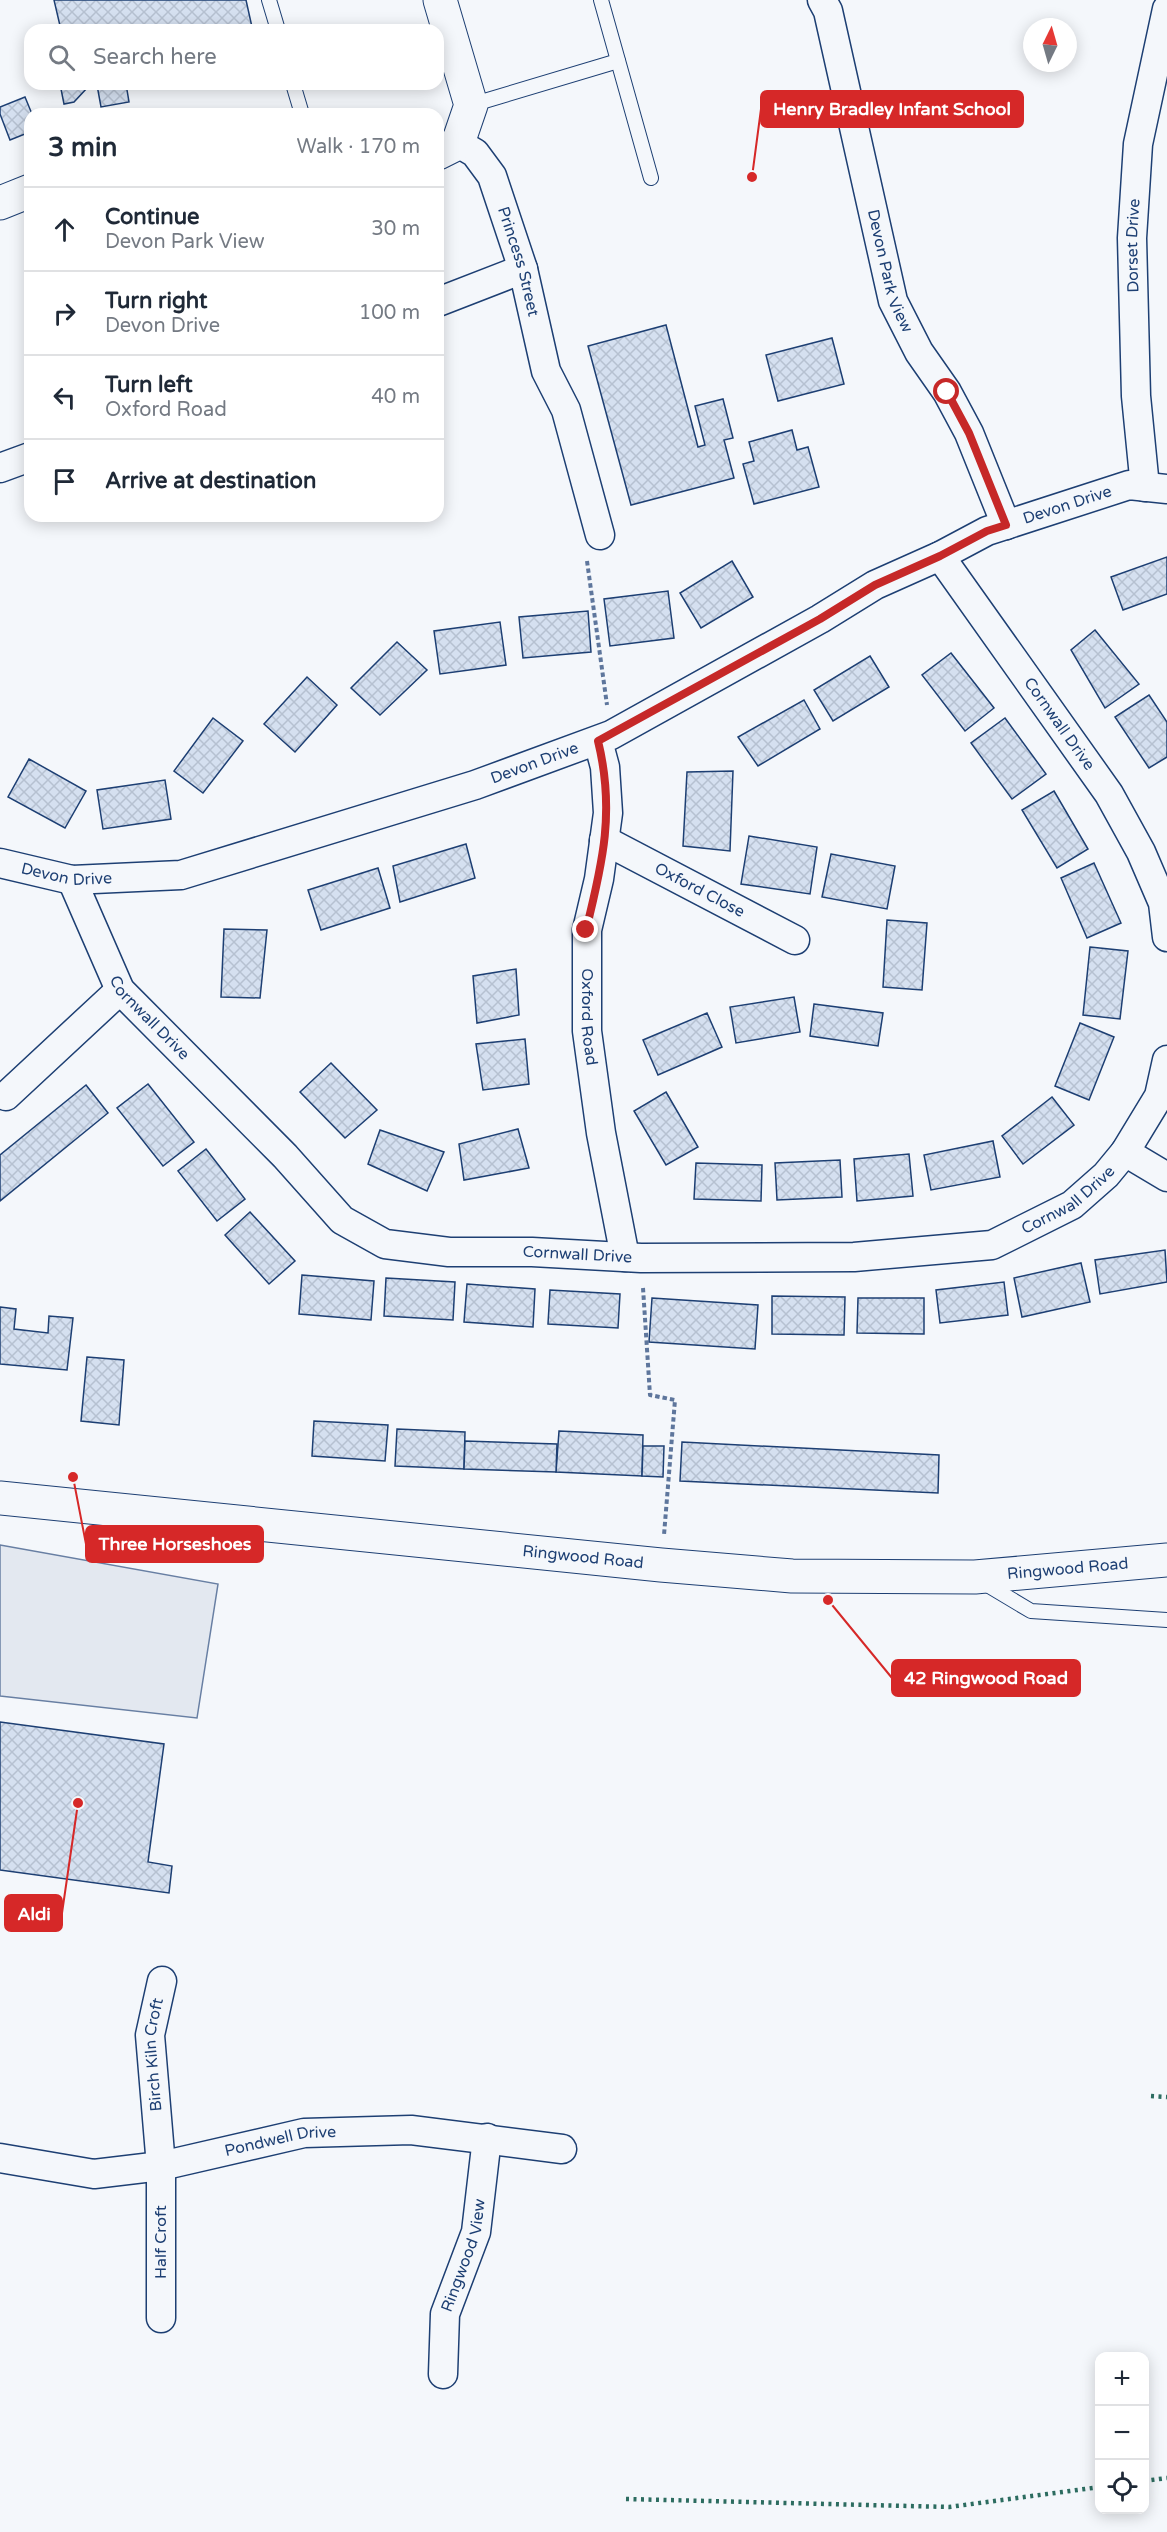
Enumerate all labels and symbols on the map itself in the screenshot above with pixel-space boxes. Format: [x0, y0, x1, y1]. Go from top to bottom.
north arrow [1023, 18, 1077, 72]
callout: Henry Bradley Infant School [761, 91, 1023, 127]
text: Henry Bradley Infant School [773, 98, 1011, 120]
street label: Dorset Drive [1122, 198, 1144, 293]
street label: Princess Street [493, 204, 543, 318]
street label: Devon Park View [863, 207, 918, 336]
route start [933, 378, 959, 404]
street label: Devon Drive [1020, 481, 1114, 529]
street label: Cornwall Drive [1019, 674, 1099, 774]
street label: Devon Drive [488, 738, 581, 788]
street label: Devon Drive [19, 858, 113, 890]
street label: Oxford Close [651, 858, 748, 922]
route end [572, 916, 598, 942]
street label: Oxford Road [576, 968, 602, 1067]
street label: Cornwall Drive [105, 972, 194, 1064]
street label: Cornwall Drive [1018, 1162, 1119, 1239]
street label: Cornwall Drive [523, 1242, 633, 1267]
callout: Three Horseshoes [86, 1526, 263, 1562]
text: Three Horseshoes [98, 1533, 252, 1555]
street label: Ringwood Road [521, 1541, 645, 1573]
street label: Ringwood Road [1006, 1553, 1129, 1584]
callout: 42 Ringwood Road [892, 1660, 1080, 1696]
text: 42 Ringwood Road [904, 1667, 1068, 1689]
callout: Aldi [5, 1895, 62, 1931]
text: Aldi [17, 1903, 51, 1925]
street label: Birch Kiln Croft [140, 1996, 168, 2112]
street label: Pondwell Drive [223, 2122, 336, 2161]
street label: Ringwood View [437, 2197, 490, 2315]
street label: Half Croft [151, 2205, 171, 2279]

